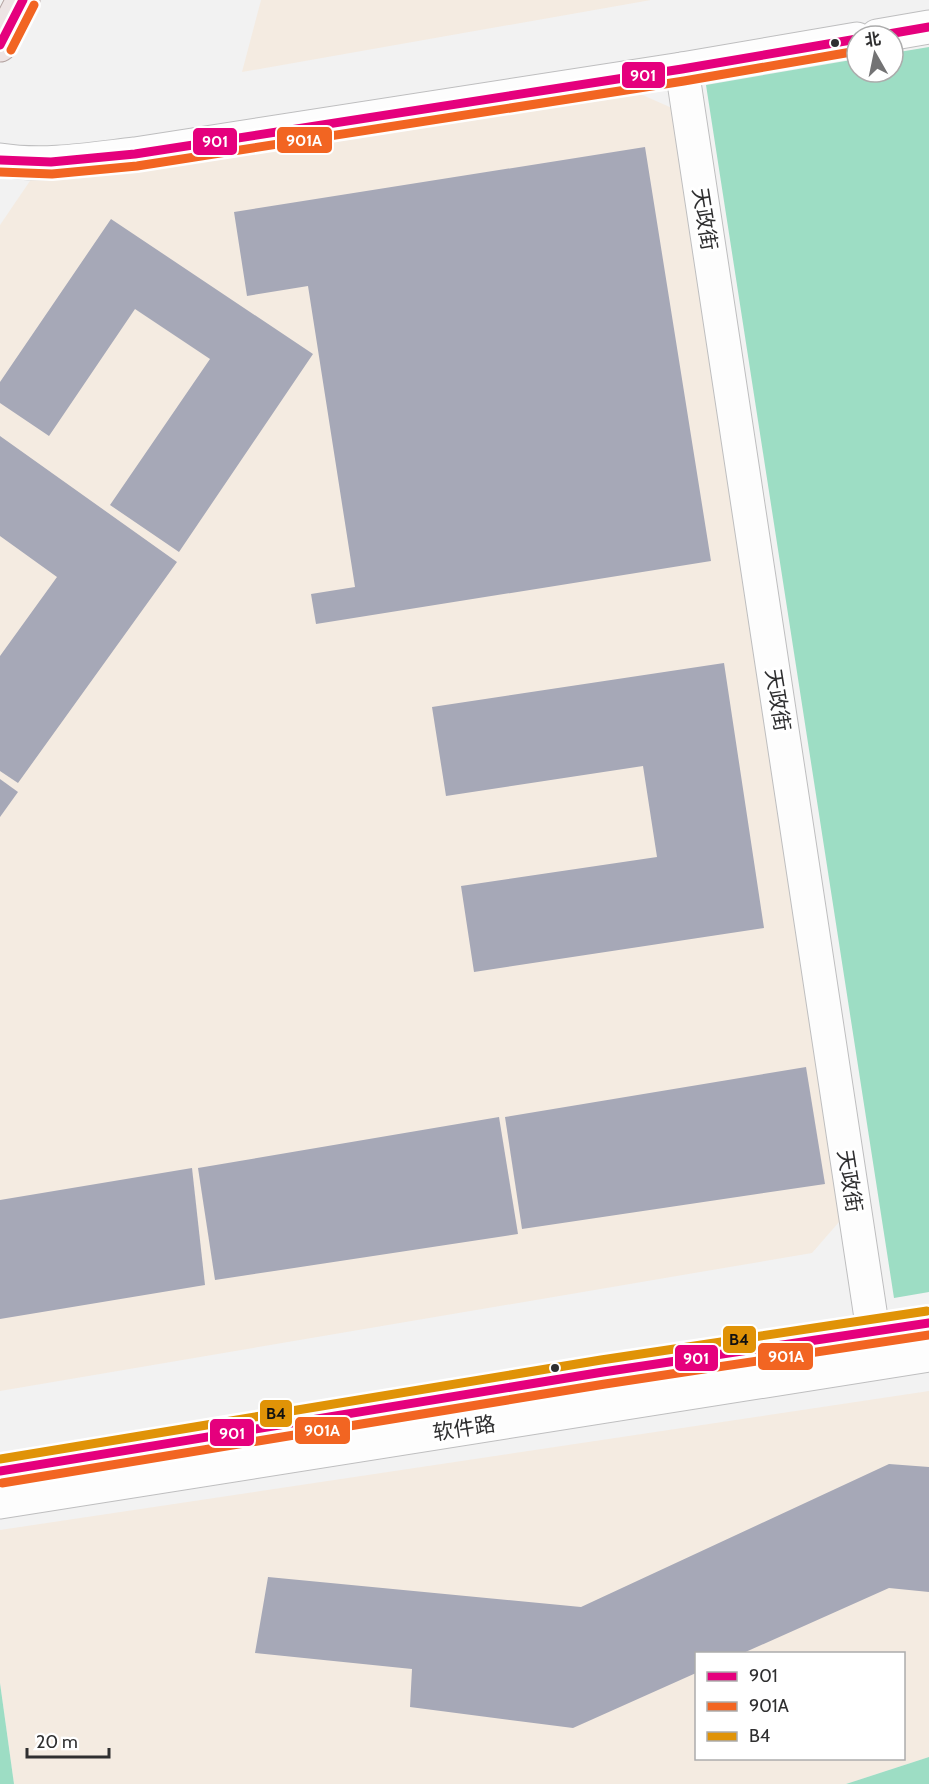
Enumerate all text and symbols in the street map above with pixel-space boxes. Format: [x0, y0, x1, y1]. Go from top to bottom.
north arrow [845, 24, 905, 84]
text: 北 [863, 29, 882, 50]
unlabelled marker [829, 37, 841, 49]
line badge: 901 [621, 61, 666, 89]
text: 901 [630, 66, 656, 85]
line badge: 901A [276, 126, 333, 154]
line badge: 901 [192, 127, 238, 156]
text: 901A [286, 131, 322, 150]
text: 901 [202, 132, 228, 151]
street label: 天政街 [688, 186, 722, 252]
street label: 天政街 [761, 667, 795, 733]
street label: 天政街 [833, 1148, 867, 1214]
line badge: B4 [722, 1325, 757, 1354]
text: B4 [729, 1330, 749, 1349]
line badge: 901A [757, 1342, 814, 1371]
line badge: 901 [674, 1344, 719, 1372]
text: 901A [768, 1347, 804, 1366]
text: 901 [683, 1349, 709, 1368]
unlabelled marker [549, 1362, 561, 1374]
line badge: B4 [259, 1399, 293, 1428]
text: B4 [266, 1404, 286, 1423]
street label: 软件路 [431, 1411, 497, 1445]
line badge: 901A [294, 1416, 351, 1445]
line badge: 901 [209, 1418, 255, 1447]
text: 901A [304, 1421, 340, 1440]
text: 901 [219, 1424, 245, 1443]
legend [695, 1652, 905, 1760]
text: 901 [749, 1665, 778, 1687]
text: 901A [749, 1695, 789, 1717]
scale bar [27, 1721, 110, 1759]
text: B4 [749, 1725, 770, 1747]
text: 20 m [36, 1731, 78, 1753]

